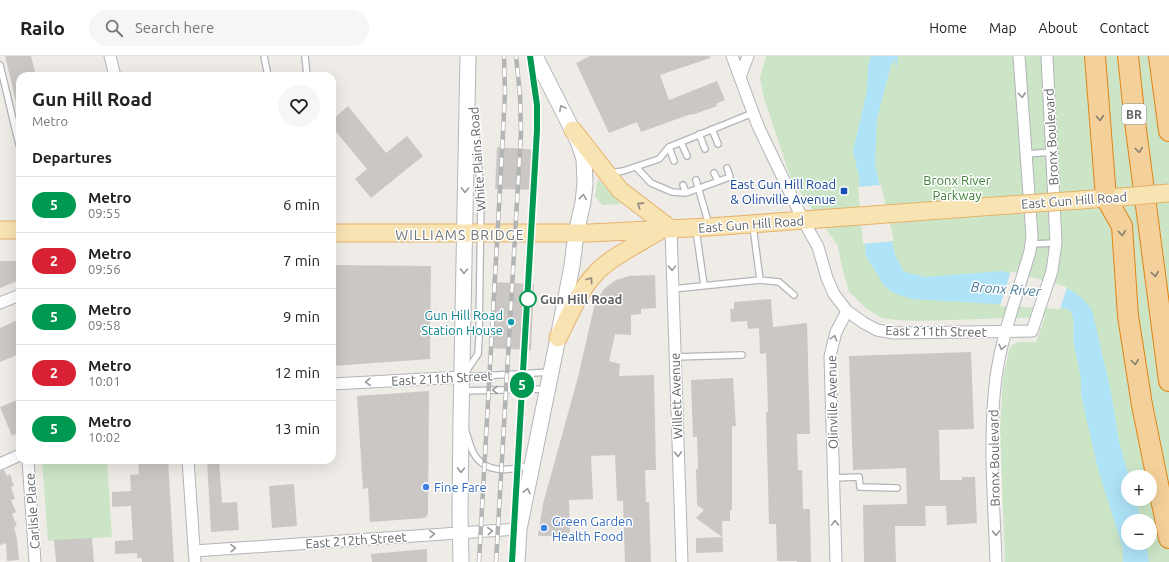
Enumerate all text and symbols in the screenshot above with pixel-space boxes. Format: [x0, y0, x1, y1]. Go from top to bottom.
search box [89, 10, 369, 46]
text: Railo [20, 17, 65, 39]
icon: search [103, 17, 125, 39]
text: Search here [135, 19, 214, 36]
text: Home [929, 20, 967, 36]
text: Map [989, 20, 1017, 36]
text: About [1039, 20, 1078, 36]
text: Contact [1100, 20, 1149, 36]
button: heart [278, 85, 320, 127]
text: Gun Hill Road [32, 88, 152, 110]
street label: Bronx Boulevard [1041, 88, 1061, 186]
one-way arrow [1018, 92, 1027, 98]
road number: BR [1122, 104, 1146, 124]
one-way arrow [559, 105, 566, 113]
street label: White Plains Road [466, 106, 488, 212]
text: Metro [32, 114, 68, 128]
one-way arrow [1095, 115, 1104, 121]
one-way arrow [1134, 147, 1143, 153]
text: Departures [32, 149, 112, 166]
park label: Bronx River Parkway [923, 173, 991, 202]
place label: East Gun Hill Road & Olinville Avenue [730, 177, 836, 206]
marker: East Gun Hill Road & Olinville Avenue [839, 186, 849, 196]
one-way arrow [461, 187, 469, 193]
text: Metro [88, 189, 132, 206]
street label: East Gun Hill Road [1021, 189, 1127, 211]
one-way arrow [578, 194, 587, 200]
text: 6 min [283, 196, 320, 213]
text: 5 [50, 197, 58, 213]
one-way arrow [637, 203, 644, 210]
text: 09:55 [88, 206, 121, 220]
street label: East Gun Hill Road [698, 213, 804, 235]
district label: WILLIAMS BRIDGE [395, 227, 525, 243]
one-way arrow [1118, 230, 1127, 236]
text: Metro [88, 245, 132, 262]
text: 7 min [283, 252, 320, 269]
text: 2 [50, 253, 58, 269]
text: 09:56 [88, 262, 121, 276]
one-way arrow [668, 265, 676, 271]
one-way arrow [460, 268, 468, 274]
one-way arrow [1150, 271, 1159, 277]
one-way arrow [586, 277, 593, 284]
water label: Bronx River [970, 279, 1042, 299]
marker: Gun Hill Road [519, 290, 537, 308]
place label: Gun Hill Road [540, 292, 622, 306]
text: Metro [88, 301, 132, 318]
text: 9 min [283, 308, 320, 325]
place label: Gun Hill Road Station House [421, 308, 503, 337]
text: 5 [50, 309, 58, 325]
marker: Gun Hill Road Station House [506, 317, 516, 327]
text: 09:58 [88, 318, 121, 332]
street label: East 211th Street [885, 323, 987, 339]
one-way arrow [829, 334, 838, 341]
one-way arrow [998, 344, 1006, 351]
street label: Willett Avenue [667, 353, 685, 439]
street label: Olinville Avenue [824, 355, 840, 449]
text: Metro [88, 357, 132, 374]
one-way arrow [1130, 359, 1139, 365]
text: 12 min [274, 364, 320, 381]
text: 2 [50, 365, 58, 381]
street label: East 211th Street [391, 368, 493, 388]
line badge: 5 [509, 372, 535, 398]
text: 10:01 [88, 374, 121, 388]
text: 5 [518, 377, 526, 393]
one-way arrow [365, 378, 371, 386]
one-way arrow [492, 386, 498, 394]
street label: Bronx Boulevard [986, 409, 1002, 507]
text: Metro [88, 413, 132, 430]
text: 13 min [274, 420, 320, 437]
text: 5 [50, 421, 58, 437]
text: 10:02 [88, 430, 121, 444]
one-way arrow [674, 451, 682, 457]
one-way arrow [457, 467, 465, 473]
map controls [1121, 470, 1157, 550]
button: + [1121, 470, 1157, 506]
street label: Carlisle Place [22, 472, 42, 550]
place label: Fine Fare [434, 480, 487, 494]
marker: Fine Fare [421, 482, 431, 492]
one-way arrow [522, 488, 530, 494]
place label: Green Garden Health Food [552, 514, 633, 543]
button: − [1121, 514, 1157, 550]
one-way arrow [831, 520, 839, 526]
marker: Green Garden Health Food [539, 523, 549, 533]
one-way arrow [487, 527, 493, 535]
street label: East 212th Street [305, 529, 407, 551]
one-way arrow [429, 530, 435, 539]
one-way arrow [991, 530, 1000, 536]
one-way arrow [230, 543, 236, 552]

